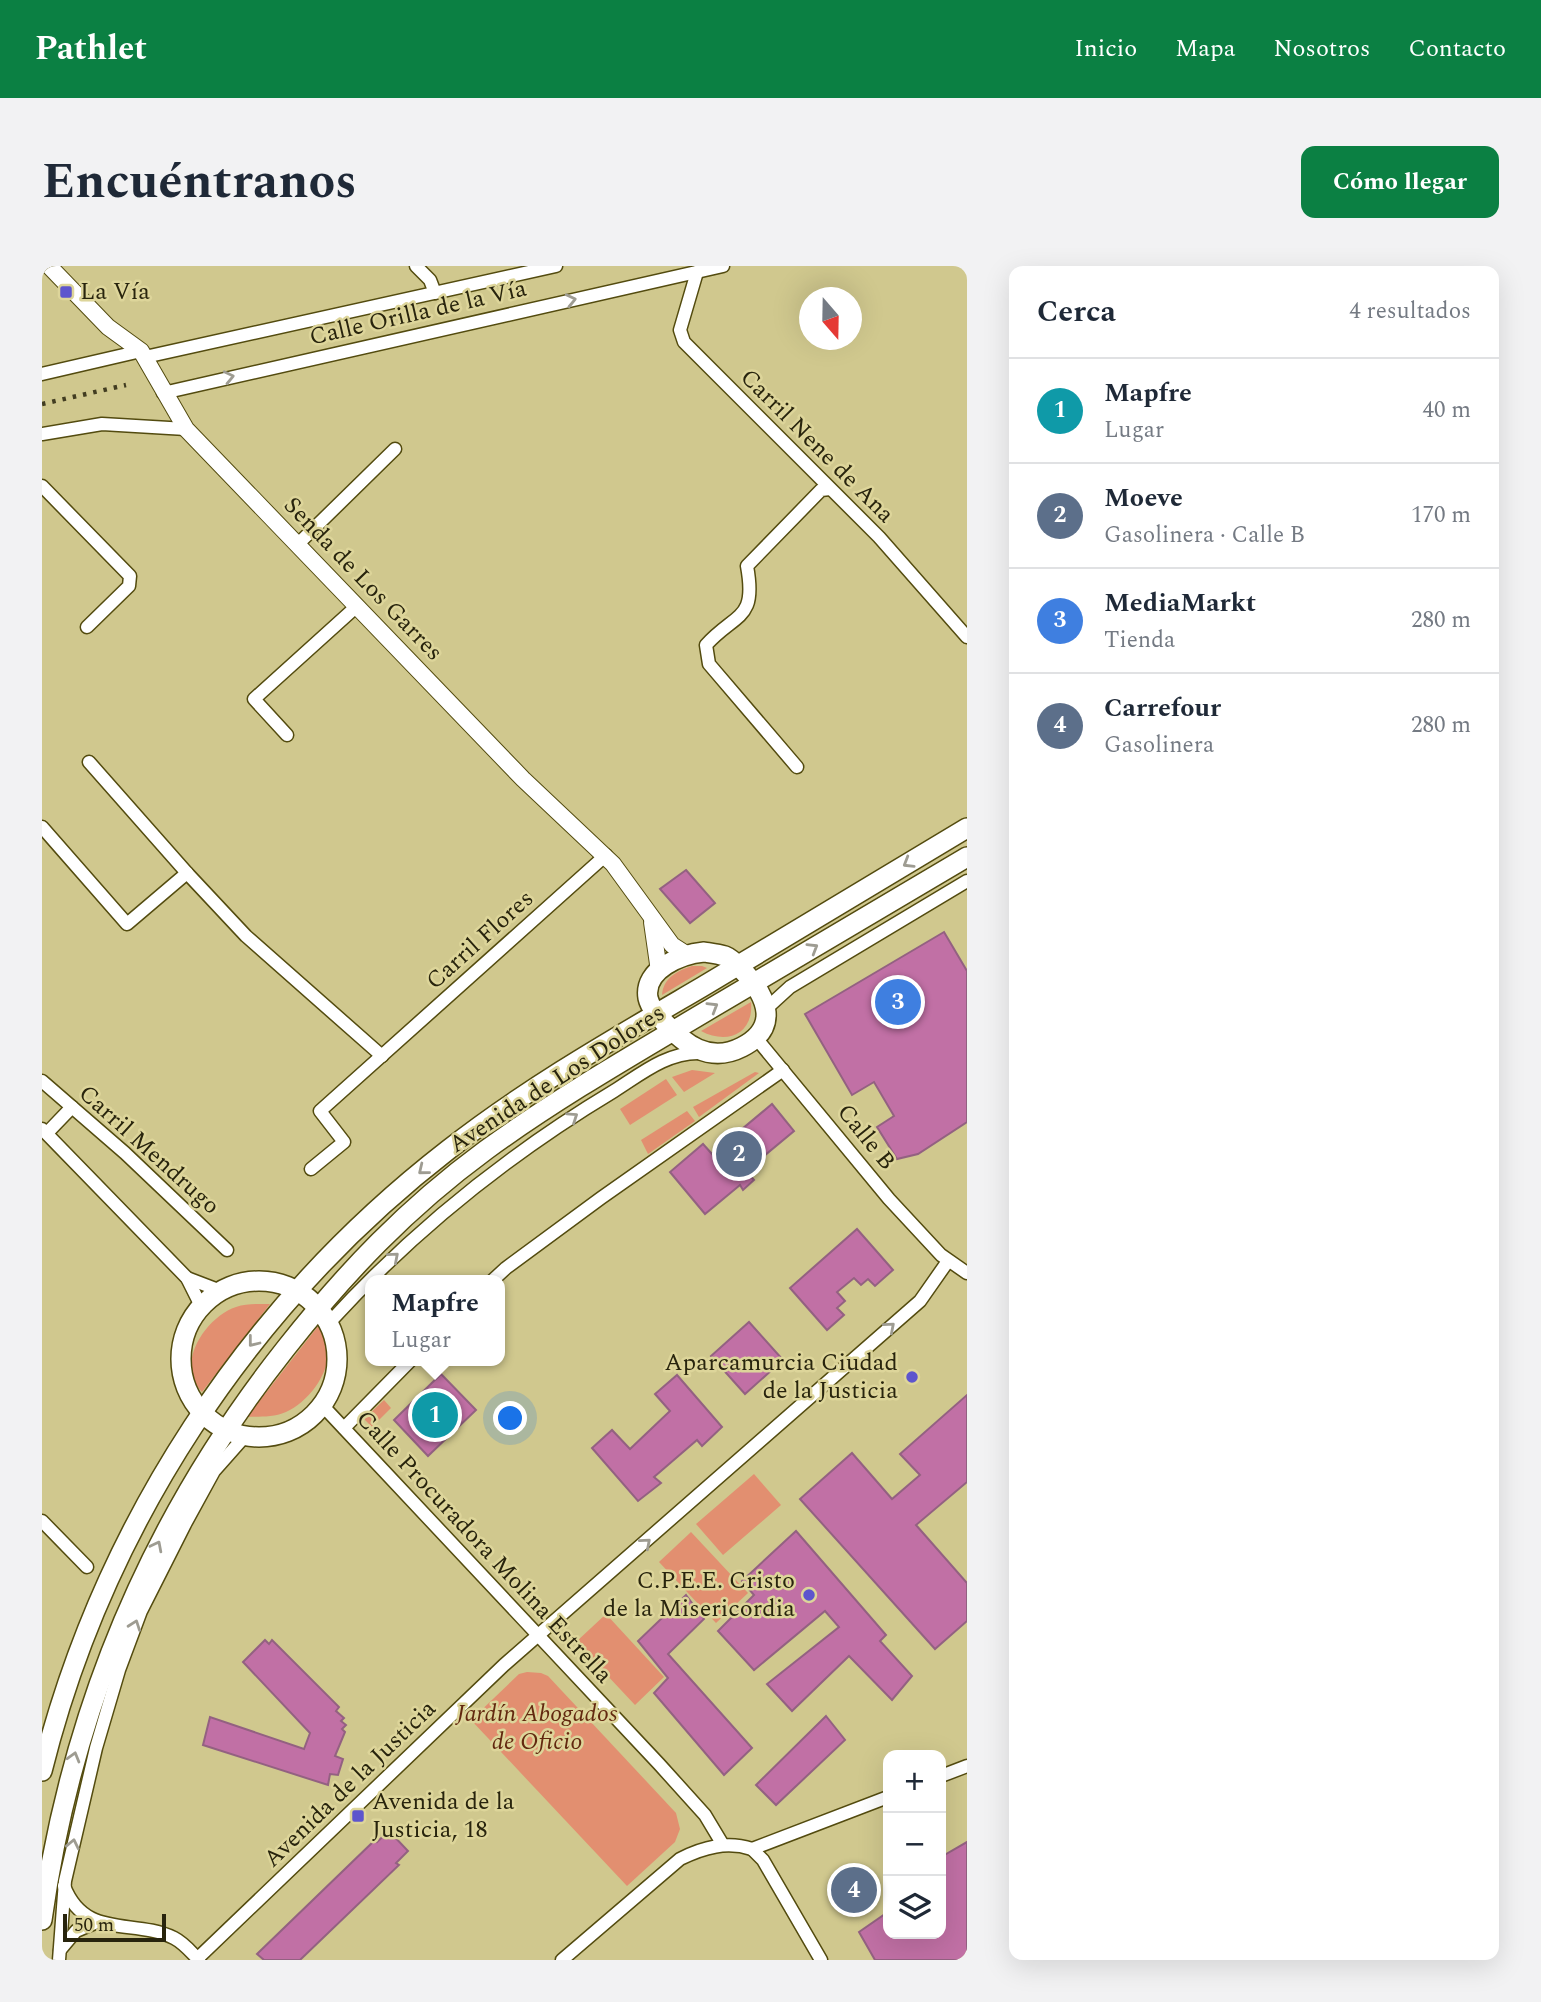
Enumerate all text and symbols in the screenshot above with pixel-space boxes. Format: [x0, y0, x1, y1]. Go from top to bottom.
text: Pathlet [35, 24, 147, 74]
text: Inicio [1074, 31, 1137, 67]
text: Mapa [1175, 31, 1235, 67]
text: Nosotros [1273, 31, 1370, 67]
text: Contacto [1408, 31, 1506, 67]
text: Encuéntranos [42, 145, 357, 220]
button: Cómo llegar [1301, 146, 1499, 218]
street label: Calle Orilla de la Vía [306, 270, 530, 355]
place label: La Vía [80, 274, 150, 310]
marker: La Vía [58, 284, 74, 300]
north arrow [799, 287, 862, 350]
text: Cerca [1037, 289, 1116, 335]
one-way arrow [565, 294, 577, 309]
text: 4 resultados [1349, 294, 1471, 329]
street label: Carril Nene de Ana [732, 361, 903, 532]
one-way arrow [223, 371, 235, 386]
text: Mapfre [1104, 373, 1192, 413]
text: 1 [1054, 393, 1066, 428]
text: 40 m [1422, 393, 1471, 428]
text: Lugar [1104, 413, 1164, 448]
text: Moeve [1104, 478, 1183, 518]
street label: Senda de Los Garres [275, 489, 451, 669]
text: 2 [1054, 498, 1066, 533]
text: 170 m [1411, 498, 1471, 533]
text: Gasolinera · Calle B [1104, 518, 1305, 553]
text: MediaMarkt [1104, 583, 1256, 623]
text: 3 [1054, 603, 1066, 638]
text: 280 m [1411, 603, 1471, 638]
text: Tienda [1104, 623, 1175, 658]
text: Carrefour [1104, 688, 1221, 728]
text: 4 [1054, 708, 1066, 743]
text: 280 m [1411, 708, 1471, 743]
text: Gasolinera [1104, 728, 1214, 763]
one-way arrow [903, 855, 916, 868]
street label: Carril Flores [418, 882, 542, 998]
one-way arrow [805, 943, 818, 956]
pin: 3 [875, 976, 921, 1028]
street label: Avenida de Los Dolores [442, 995, 672, 1163]
one-way arrow [706, 1002, 719, 1015]
street label: Carril Mendrugo [70, 1077, 228, 1223]
street label: Calle B [828, 1096, 904, 1178]
one-way arrow [565, 1113, 578, 1125]
pin: 2 [716, 1128, 762, 1180]
one-way arrow [418, 1162, 430, 1175]
one-way arrow [386, 1253, 399, 1265]
popup [365, 1275, 505, 1366]
text: Mapfre [391, 1283, 479, 1323]
text: Lugar [391, 1323, 451, 1358]
one-way arrow [882, 1323, 895, 1336]
one-way arrow [249, 1335, 262, 1347]
place label: Aparcamurcia Ciudad de la Justicia [664, 1345, 898, 1409]
marker: Aparcamurcia Ciudad de la Justicia [904, 1369, 920, 1385]
pin: 1 [412, 1389, 458, 1441]
your location [493, 1401, 527, 1435]
street label: Calle Procuradora Molina Estrella [347, 1402, 621, 1692]
one-way arrow [638, 1538, 651, 1551]
one-way arrow [148, 1541, 162, 1553]
place label: C.P.E.E. Cristo de la Misericordia [603, 1563, 795, 1627]
marker: C.P.E.E. Cristo de la Misericordia [801, 1587, 817, 1603]
one-way arrow [127, 1620, 141, 1632]
street label: Avenida de la Justicia [255, 1692, 445, 1876]
park label: Jardín Abogados de Oficio [455, 1696, 618, 1760]
map controls [883, 1750, 946, 1939]
button: + [883, 1750, 946, 1813]
one-way arrow [66, 1751, 81, 1763]
place label: Avenida de la Justicia, 18 [372, 1784, 515, 1848]
marker: Avenida de la Justicia, 18 [350, 1808, 366, 1824]
button: − [883, 1813, 946, 1876]
one-way arrow [65, 1838, 79, 1850]
pin: 4 [831, 1864, 877, 1916]
button: layers [883, 1876, 946, 1939]
scale bar [63, 1911, 166, 1943]
text: 50 m [74, 1911, 114, 1940]

